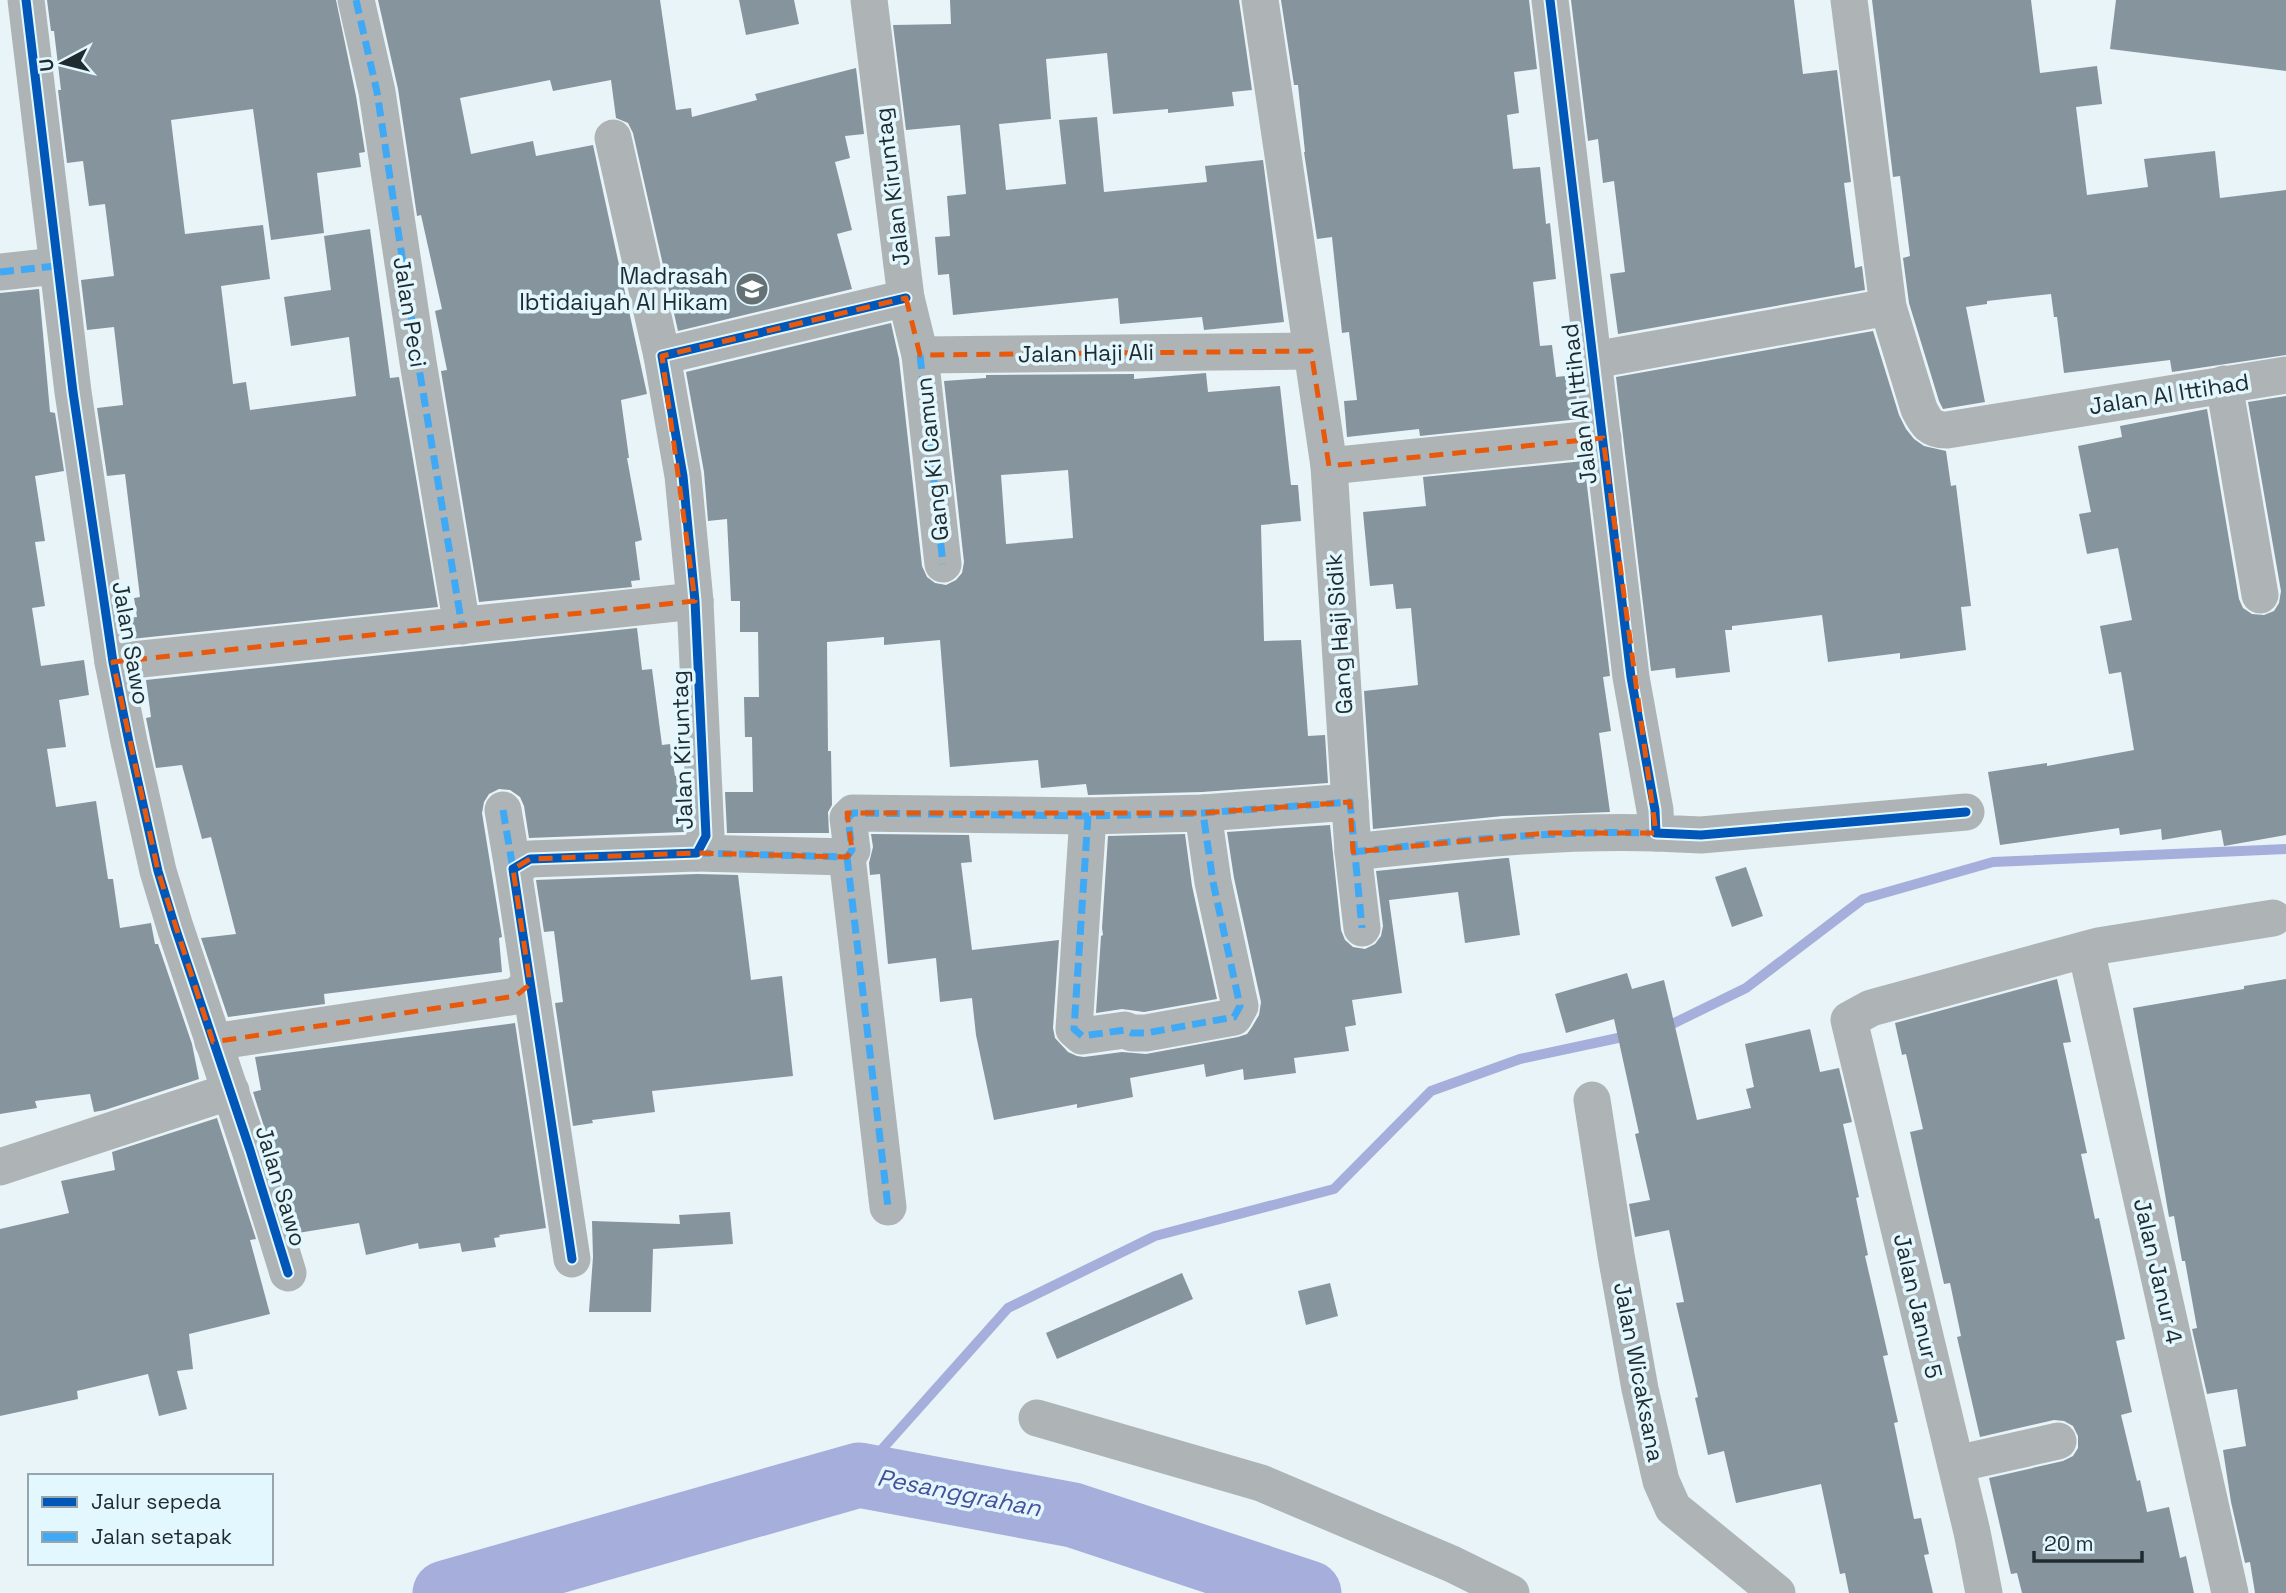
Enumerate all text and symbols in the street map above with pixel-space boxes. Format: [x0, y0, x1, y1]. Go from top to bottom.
north arrow [28, 28, 98, 98]
text: U [33, 57, 60, 73]
street label: Jalan Kiruntag [867, 106, 917, 268]
street label: Jalan Peci [386, 255, 434, 369]
place label: Madrasah Ibtidaiyah Al Hikam [519, 261, 728, 317]
school or university icon: Madrasah Ibtidaiyah Al Hikam [733, 270, 771, 308]
street label: Jalan Al Ittihad [1554, 322, 1604, 486]
street label: Jalan Haji Ali [1018, 337, 1154, 369]
street label: Jalan Al Ittihad [2087, 367, 2251, 421]
street label: Gang Ki Camun [908, 376, 956, 542]
street label: Gang Haji Sidik [1318, 553, 1360, 715]
street label: Jalan Sawo [105, 579, 157, 707]
street label: Jalan Kiruntag [664, 670, 700, 830]
street label: Jalan Sawo [248, 1122, 314, 1250]
street label: Jalan Janur 4 [2127, 1195, 2189, 1347]
street label: Jalan Janur 5 [1887, 1231, 1949, 1381]
street label: Jalan Wicaksana [1607, 1280, 1671, 1464]
water label: Pesanggrahan [875, 1461, 1045, 1524]
legend [28, 1474, 273, 1565]
text: Jalur sepeda [91, 1488, 221, 1515]
scale bar [2034, 1520, 2142, 1564]
text: Jalan setapak [91, 1523, 232, 1550]
text: 20 m [2044, 1530, 2094, 1557]

